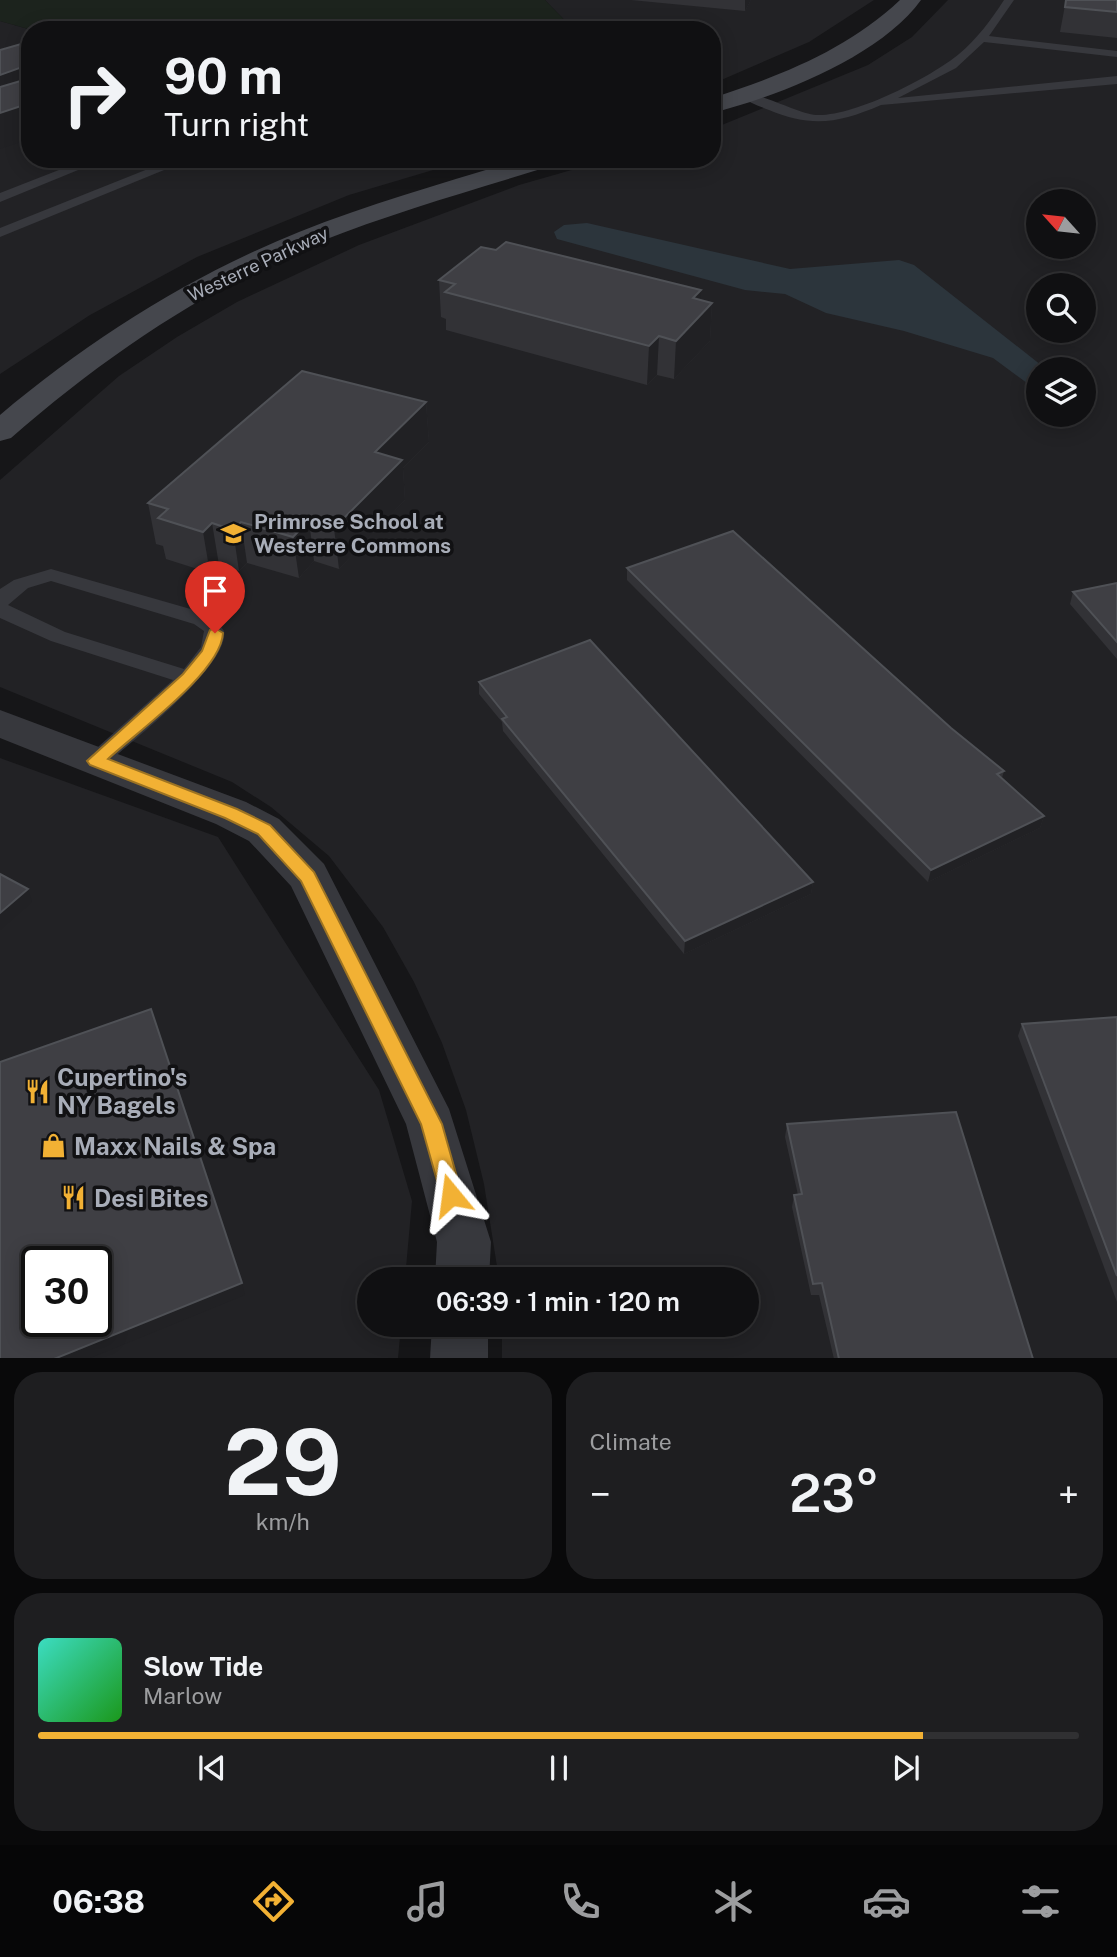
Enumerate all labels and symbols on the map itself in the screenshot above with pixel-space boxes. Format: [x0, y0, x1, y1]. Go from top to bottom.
north arrow [1026, 189, 1096, 259]
street label: Westerre Parkway [184, 222, 332, 306]
place label: Primrose School at Westerre Commons [254, 509, 451, 558]
school or university icon: Primrose School at Westerre Commons [220, 519, 248, 547]
pin [185, 561, 245, 633]
place label: Cupertino's NY Bagels [57, 1063, 187, 1119]
restaurant icon: Cupertino's NY Bagels [23, 1077, 51, 1105]
shop icon: Maxx Nails & Spa [40, 1132, 68, 1160]
place label: Maxx Nails & Spa [74, 1132, 276, 1160]
position arrow [414, 1158, 488, 1232]
restaurant icon: Desi Bites [60, 1184, 88, 1212]
place label: Desi Bites [94, 1184, 208, 1212]
speed limit sign: 30 [21, 1246, 112, 1337]

